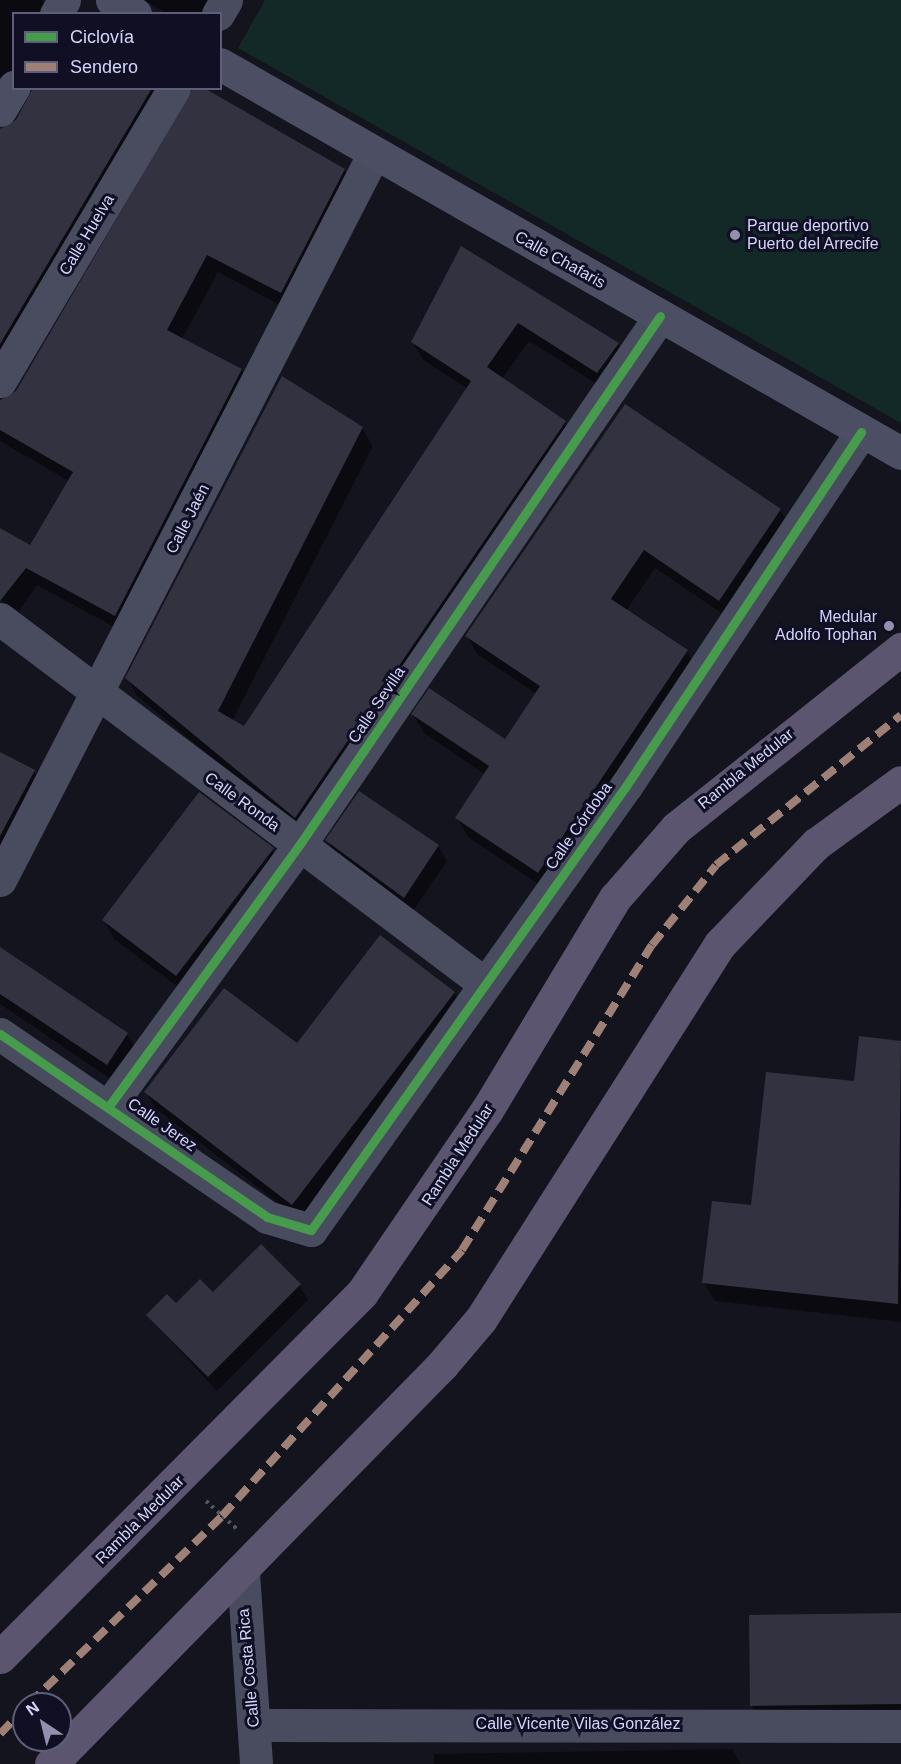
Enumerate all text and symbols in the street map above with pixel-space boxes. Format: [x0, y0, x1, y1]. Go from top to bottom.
legend [12, 12, 222, 90]
text: Ciclovía [70, 27, 134, 47]
text: Sendero [70, 57, 138, 77]
street label: Calle Huelva [55, 191, 119, 279]
place label: Parque deportivo Puerto del Arrecife [747, 216, 880, 254]
street label: Calle Chafaris [511, 227, 609, 293]
marker: Parque deportivo Puerto del Arrecife [728, 228, 742, 242]
street label: Calle Jaén [162, 481, 214, 557]
place label: Medular Adolfo Tophan [775, 607, 877, 645]
marker: Medular Adolfo Tophan [882, 619, 896, 633]
street label: Calle Sevilla [344, 663, 410, 747]
street label: Rambla Medular [694, 725, 798, 813]
street label: Calle Ronda [201, 768, 283, 836]
street label: Calle Córdoba [542, 779, 616, 873]
street label: Calle Jerez [124, 1094, 200, 1156]
street label: Rambla Medular [418, 1101, 498, 1209]
street label: Rambla Medular [92, 1472, 188, 1568]
street label: Calle Costa Rica [234, 1608, 264, 1728]
north arrow [12, 1692, 72, 1752]
text: N [23, 1698, 42, 1719]
street label: Calle Vicente Vilas González [476, 1714, 680, 1734]

